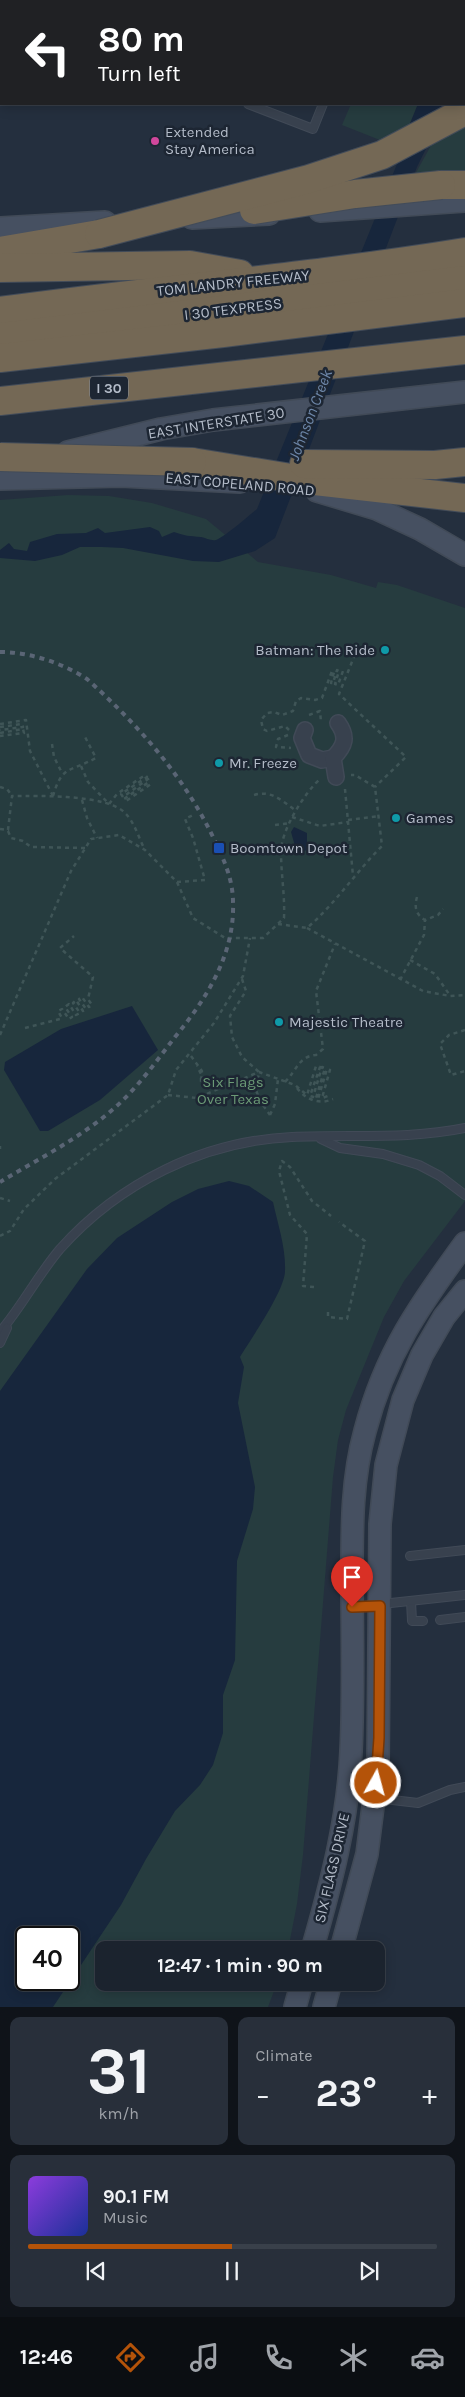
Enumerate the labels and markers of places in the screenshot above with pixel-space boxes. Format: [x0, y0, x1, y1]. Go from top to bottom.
place label: Extended Stay America [165, 123, 255, 158]
marker: Extended Stay America [149, 135, 161, 147]
place label: Batman: The Ride [255, 641, 375, 659]
marker: Batman: The Ride [379, 644, 391, 656]
place label: Mr. Freeze [229, 754, 297, 772]
marker: Mr. Freeze [213, 757, 225, 769]
place label: Games [406, 809, 454, 827]
marker: Games [390, 812, 402, 824]
place label: Boomtown Depot [230, 839, 348, 857]
marker: Boomtown Depot [212, 841, 226, 855]
place label: Majestic Theatre [289, 1013, 403, 1031]
marker: Majestic Theatre [273, 1016, 285, 1028]
pin [331, 1556, 373, 1607]

